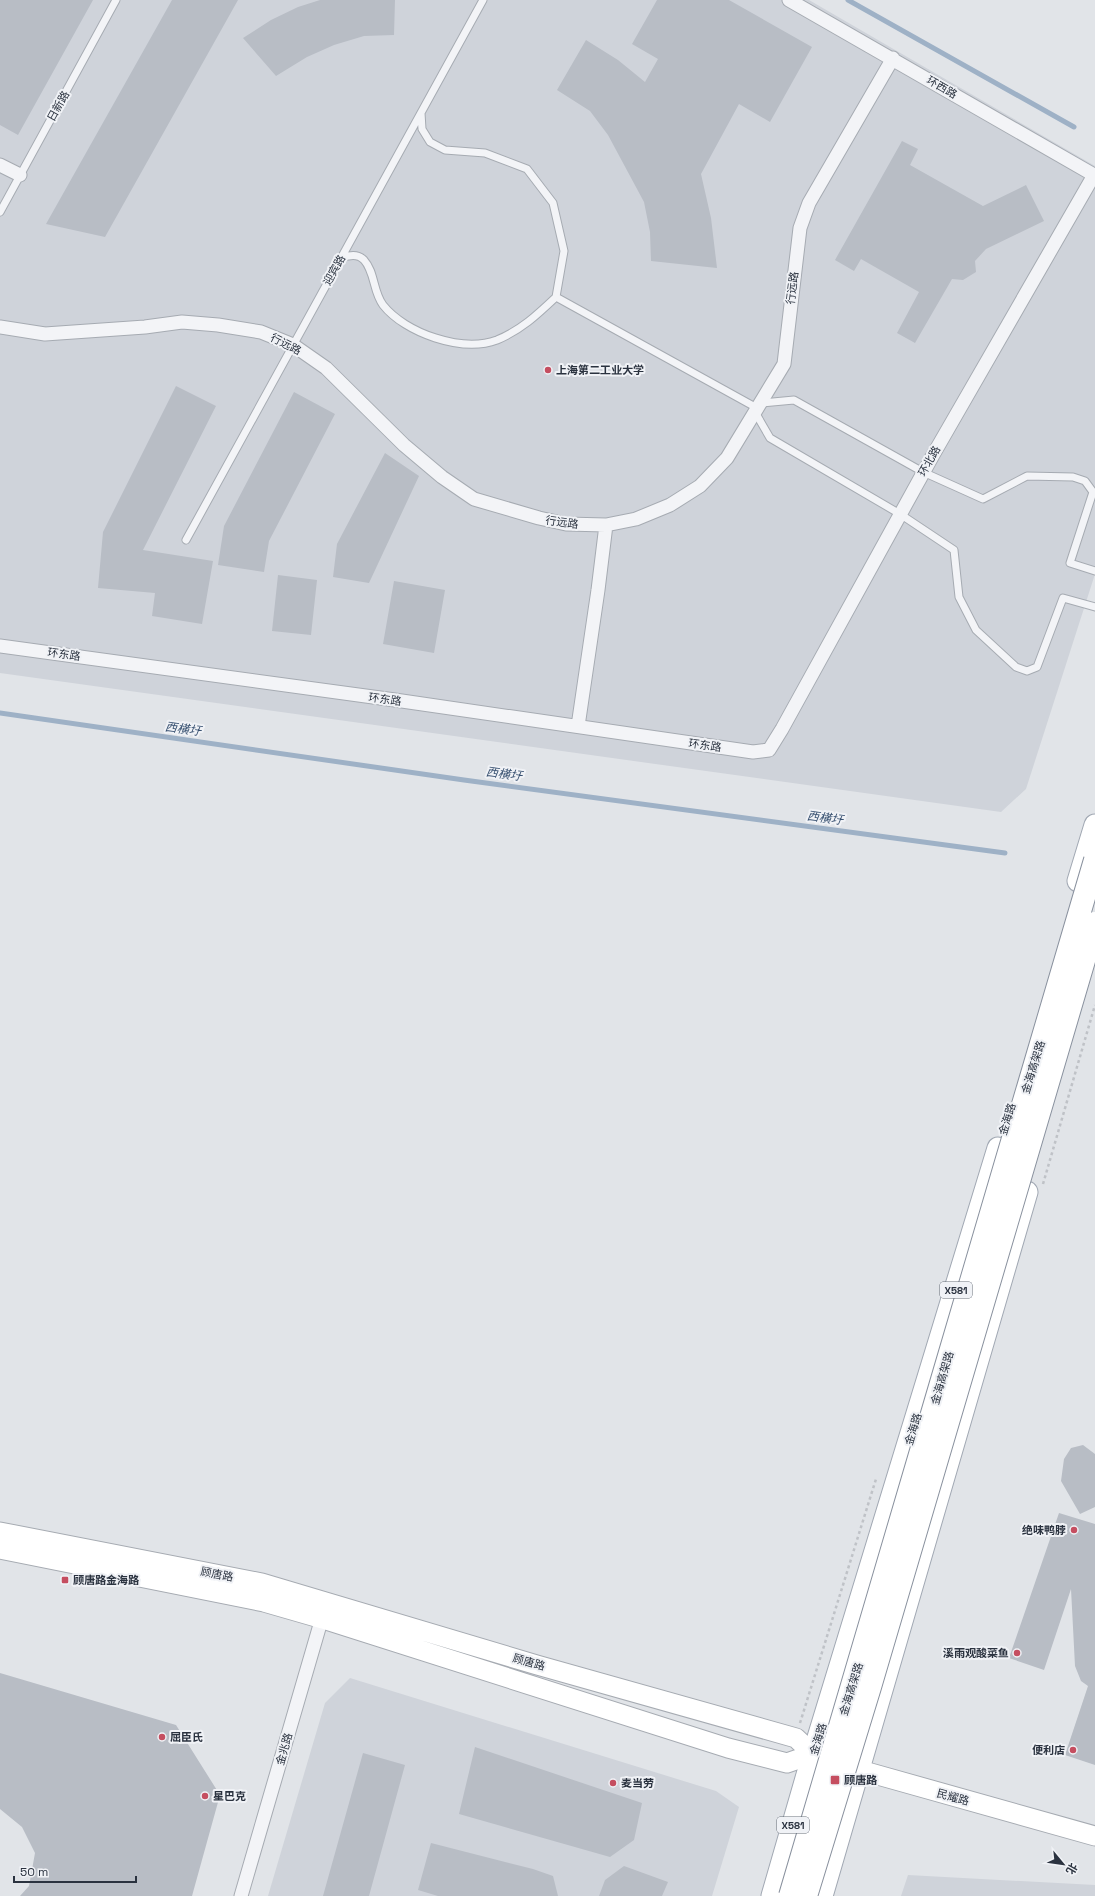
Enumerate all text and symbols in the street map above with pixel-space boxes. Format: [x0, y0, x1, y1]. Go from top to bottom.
street label: 环西路 [924, 73, 960, 101]
street label: 日新路 [44, 88, 72, 124]
street label: 迎宾路 [320, 252, 348, 288]
street label: 行远路 [783, 271, 801, 305]
street label: 行远路 [268, 330, 304, 358]
place label: 上海第二工业大学 [556, 363, 644, 377]
marker: 上海第二工业大学 [543, 365, 553, 375]
street label: 环北路 [915, 443, 943, 479]
street label: 行远路 [545, 513, 579, 531]
street label: 环东路 [47, 645, 81, 663]
street label: 环东路 [368, 690, 402, 708]
water label: 西横圩 [164, 719, 204, 740]
street label: 环东路 [688, 736, 722, 754]
water label: 西横圩 [485, 764, 525, 785]
water label: 西横圩 [806, 808, 846, 829]
street label: 金海高架路 [1018, 1039, 1048, 1095]
street label: 金海路 [995, 1101, 1019, 1137]
road number: X581 [940, 1282, 972, 1298]
street label: 金海高架路 [928, 1350, 956, 1406]
street label: 金海路 [901, 1411, 925, 1447]
place label: 绝味鸭脖 [1022, 1523, 1066, 1537]
marker: 绝味鸭脖 [1069, 1525, 1079, 1535]
street label: 顾唐路 [199, 1564, 235, 1584]
place label: 顾唐路金海路 [73, 1573, 140, 1587]
marker: 顾唐路金海路 [60, 1575, 70, 1585]
place label: 溪雨观酸菜鱼 [943, 1646, 1009, 1660]
marker: 溪雨观酸菜鱼 [1012, 1648, 1022, 1658]
street label: 顾唐路 [511, 1651, 547, 1673]
street label: 金海高架路 [836, 1661, 866, 1717]
street label: 金海路 [806, 1721, 830, 1757]
place label: 屈臣氏 [170, 1730, 203, 1744]
street label: 金兆路 [273, 1731, 295, 1767]
marker: 屈臣氏 [157, 1732, 167, 1742]
place label: 便利店 [1032, 1743, 1065, 1757]
marker: 便利店 [1068, 1745, 1078, 1755]
place label: 顾唐路 [844, 1773, 878, 1787]
marker: 顾唐路 [829, 1774, 841, 1786]
place label: 麦当劳 [621, 1776, 654, 1790]
marker: 麦当劳 [608, 1778, 618, 1788]
street label: 民耀路 [935, 1786, 971, 1808]
place label: 星巴克 [213, 1789, 246, 1803]
marker: 星巴克 [200, 1791, 210, 1801]
road number: X581 [777, 1817, 809, 1833]
north arrow [1043, 1844, 1083, 1884]
scale bar [14, 1858, 136, 1884]
text: 北 [1063, 1861, 1081, 1877]
text: 50 m [20, 1864, 48, 1880]

